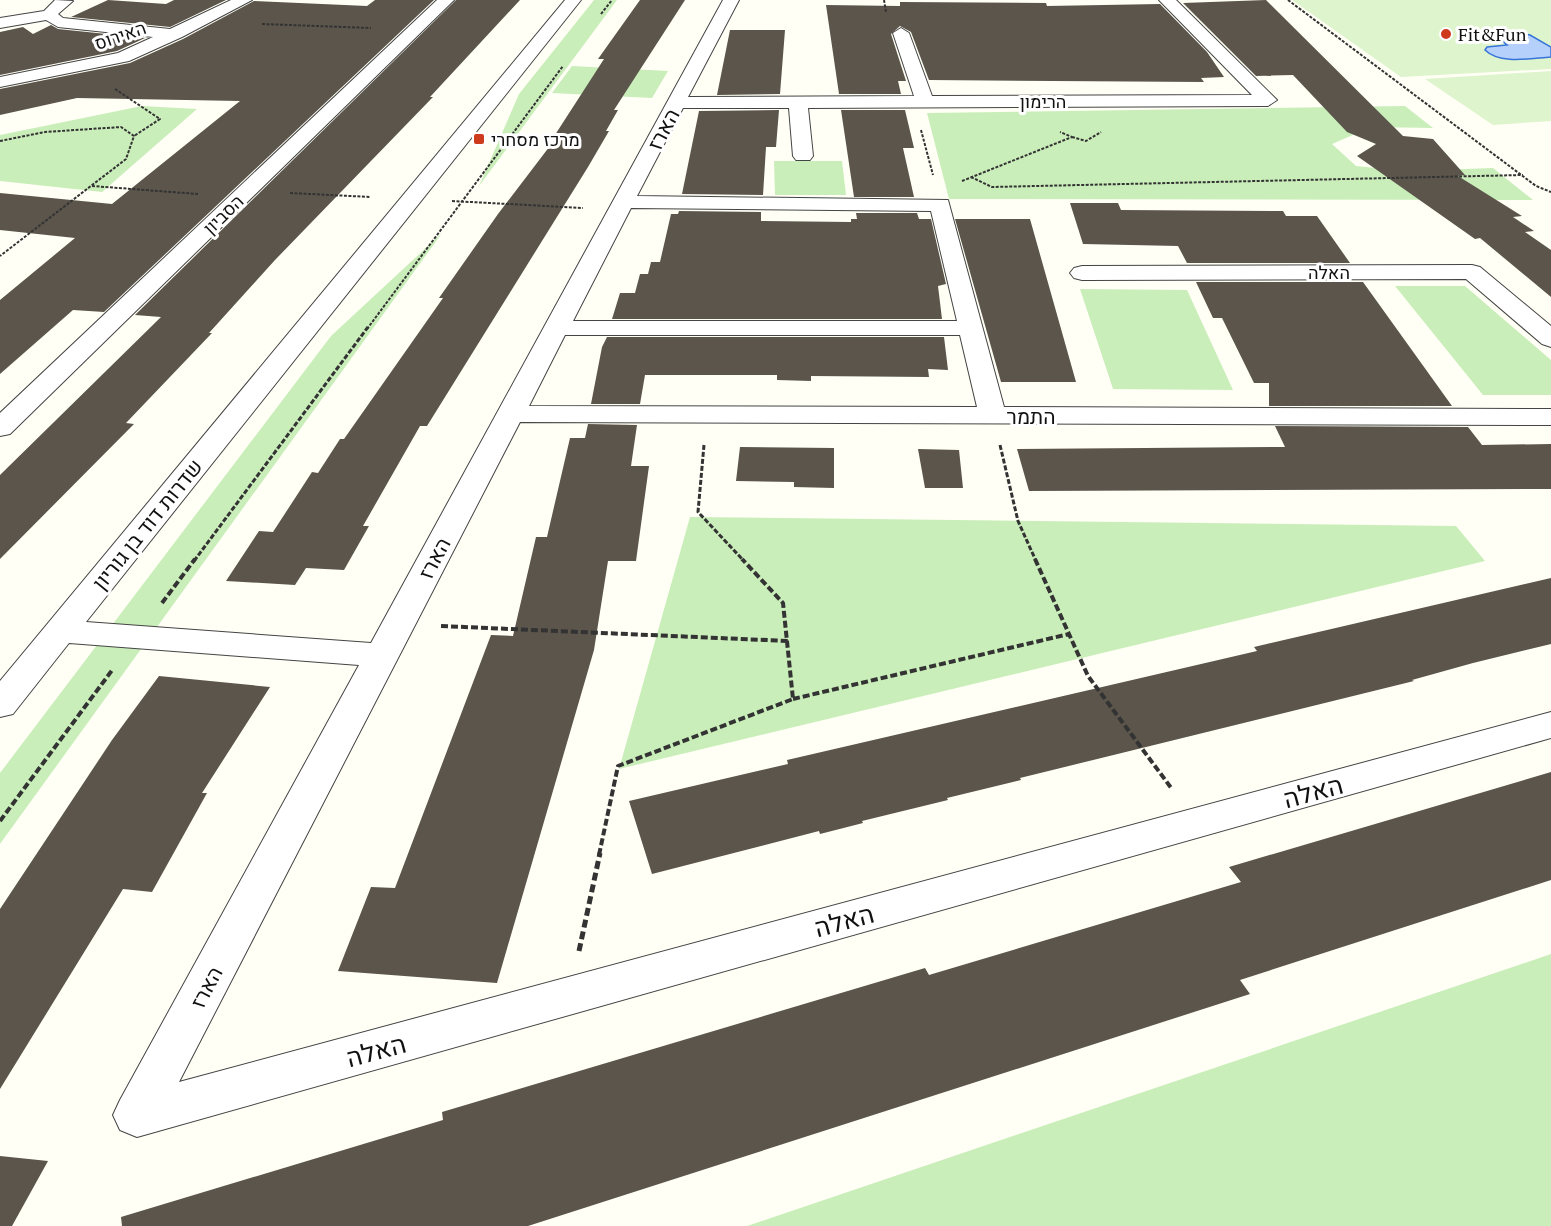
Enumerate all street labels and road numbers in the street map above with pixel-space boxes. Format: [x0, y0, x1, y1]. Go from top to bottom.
street label: האירוס [91, 15, 149, 55]
street label: הרימון [1020, 89, 1066, 113]
street label: הארז [640, 103, 686, 155]
street label: הסביון [198, 189, 248, 239]
street label: האלה [1308, 260, 1350, 284]
street label: התמר [1006, 402, 1056, 430]
street label: שדרות דוד בן גוריון [85, 453, 209, 595]
street label: הארז [411, 532, 457, 584]
street label: האלה [1279, 767, 1347, 815]
street label: האלה [810, 896, 878, 944]
street label: הארז [183, 961, 229, 1013]
street label: האלה [342, 1026, 410, 1074]

